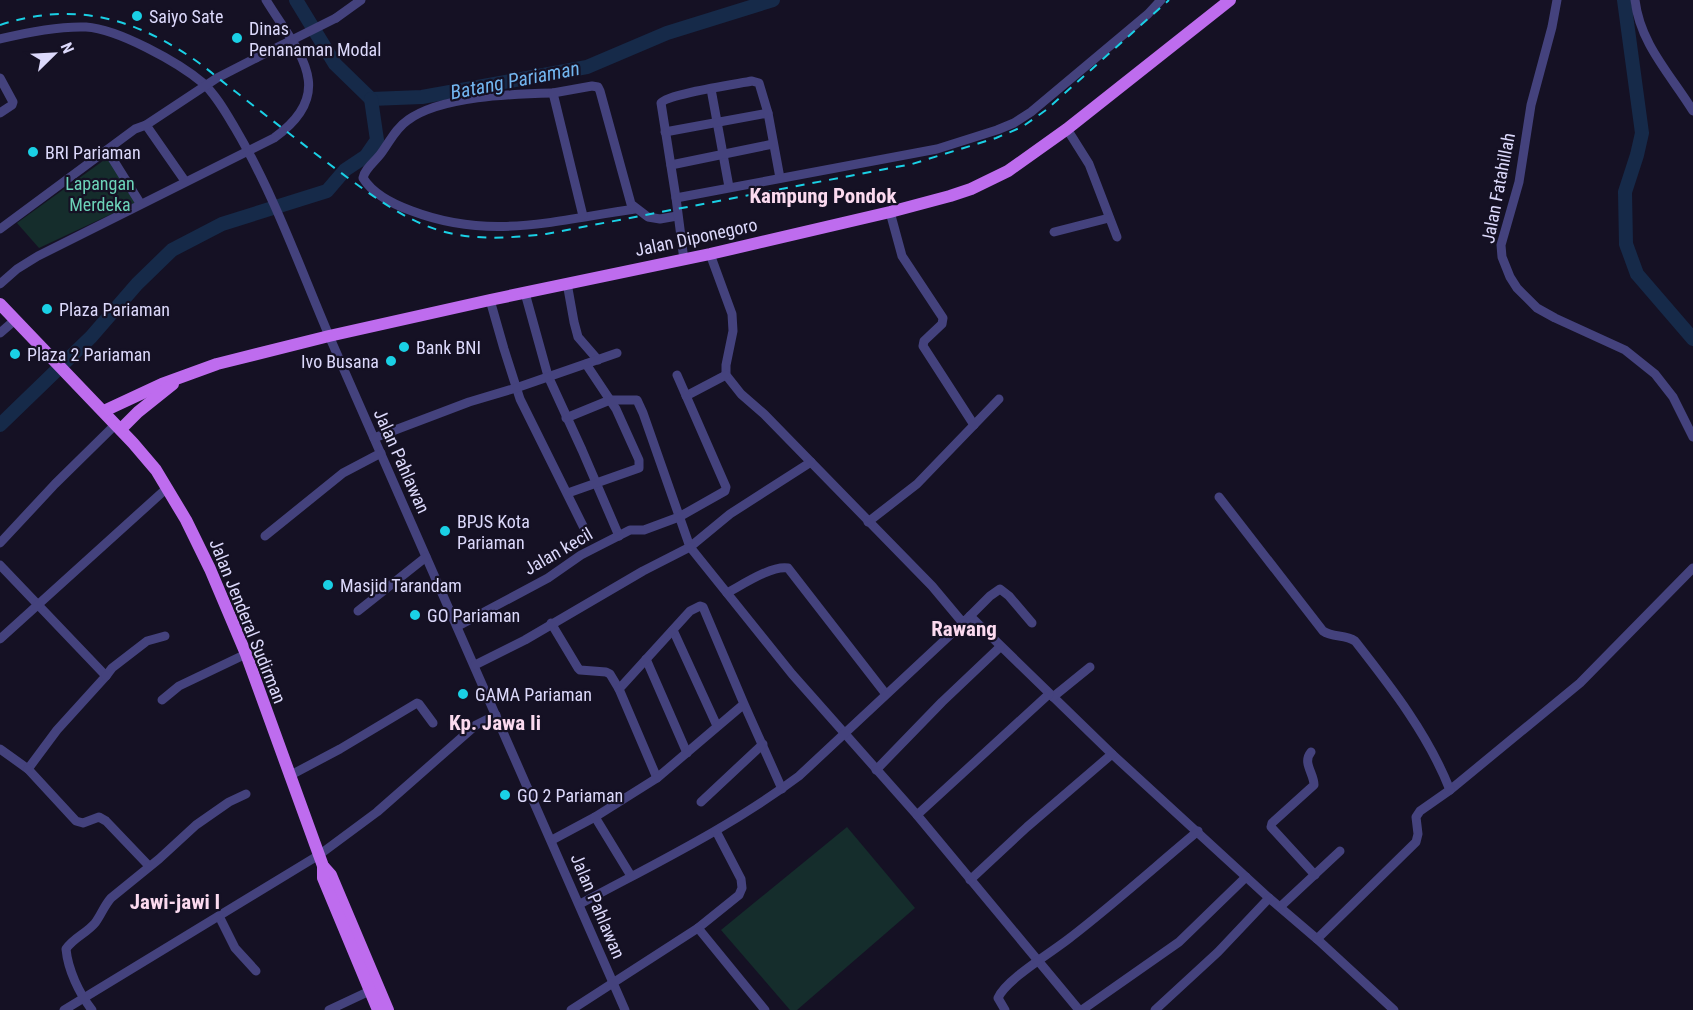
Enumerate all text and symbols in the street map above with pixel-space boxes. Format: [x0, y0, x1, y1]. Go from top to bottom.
place label: Saiyo Sate [149, 6, 223, 27]
marker: Saiyo Sate [130, 9, 144, 23]
place label: Dinas Penanaman Modal [249, 18, 381, 60]
north arrow [24, 24, 84, 84]
marker: Dinas Penanaman Modal [230, 31, 244, 45]
text: N [57, 40, 78, 56]
water label: Batang Pariaman [448, 56, 582, 104]
street label: Jalan Fatahillah [1477, 131, 1519, 245]
place label: BRI Pariaman [45, 142, 141, 163]
marker: BRI Pariaman [26, 145, 40, 159]
park label: Lapangan Merdeka [65, 173, 135, 215]
district label: Kampung Pondok [749, 184, 897, 208]
street label: Jalan Diponegoro [633, 214, 759, 260]
place label: Plaza Pariaman [59, 299, 170, 320]
marker: Plaza Pariaman [40, 302, 54, 316]
place label: Bank BNI [416, 337, 481, 358]
marker: Bank BNI [397, 340, 411, 354]
place label: Plaza 2 Pariaman [27, 344, 151, 365]
marker: Plaza 2 Pariaman [8, 347, 22, 361]
place label: Ivo Busana [301, 351, 379, 372]
marker: Ivo Busana [384, 354, 398, 368]
street label: Jalan Pahlawan [370, 406, 434, 516]
place label: BPJS Kota Pariaman [457, 511, 530, 553]
street label: Jalan kecil [520, 523, 596, 579]
marker: BPJS Kota Pariaman [438, 524, 452, 538]
street label: Jalan Jenderal Sudirman [205, 536, 291, 706]
place label: Masjid Tarandam [340, 575, 462, 596]
marker: Masjid Tarandam [321, 578, 335, 592]
place label: GO Pariaman [427, 605, 520, 626]
marker: GO Pariaman [408, 608, 422, 622]
district label: Rawang [931, 617, 997, 641]
place label: GAMA Pariaman [475, 684, 592, 705]
marker: GAMA Pariaman [456, 687, 470, 701]
district label: Kp. Jawa Ii [449, 711, 541, 735]
place label: GO 2 Pariaman [517, 785, 623, 806]
marker: GO 2 Pariaman [498, 788, 512, 802]
street label: Jalan Pahlawan [566, 850, 630, 962]
district label: Jawi-jawi I [130, 890, 220, 914]

